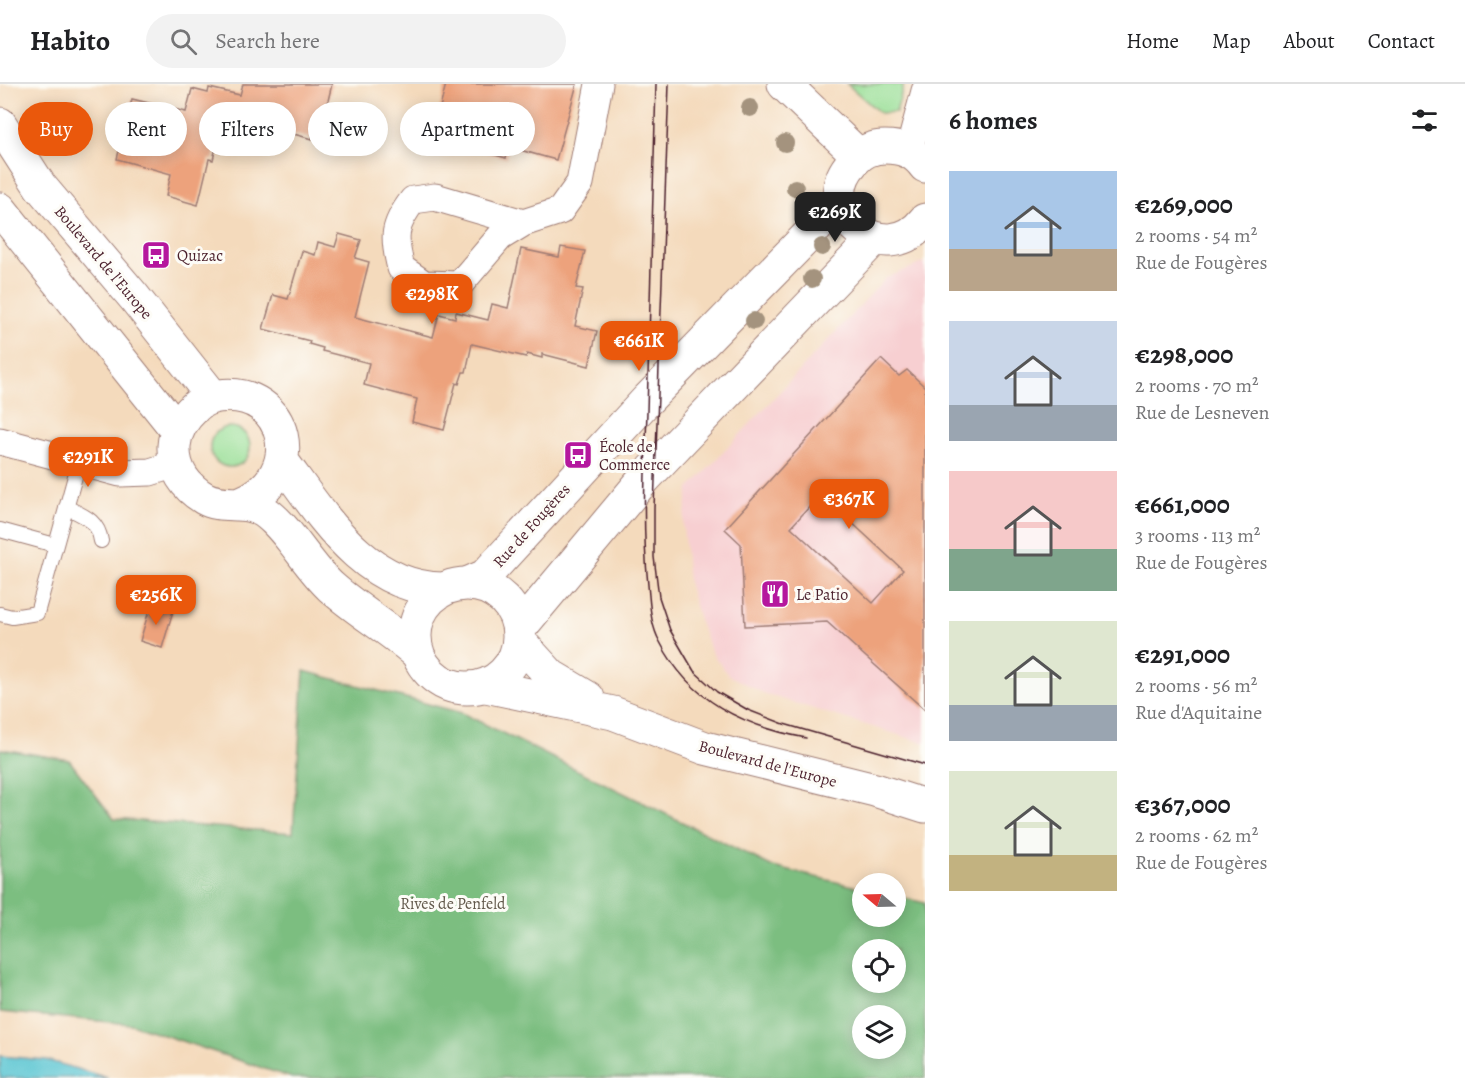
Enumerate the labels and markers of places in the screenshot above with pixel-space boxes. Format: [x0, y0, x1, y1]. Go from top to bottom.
pin: €269K [793, 192, 877, 243]
bus stop icon: Quizac [140, 239, 172, 271]
place label: Quizac [177, 245, 223, 267]
pin: €298K [390, 274, 474, 325]
pin: €661K [597, 321, 681, 372]
place label: École de Commerce [599, 436, 670, 476]
pin: €291K [46, 437, 130, 488]
bus stop icon: École de Commerce [562, 439, 594, 471]
pin: €367K [807, 479, 891, 530]
pin: €256K [114, 575, 198, 626]
restaurant icon: Le Patio [759, 578, 791, 610]
place label: Le Patio [796, 584, 848, 606]

